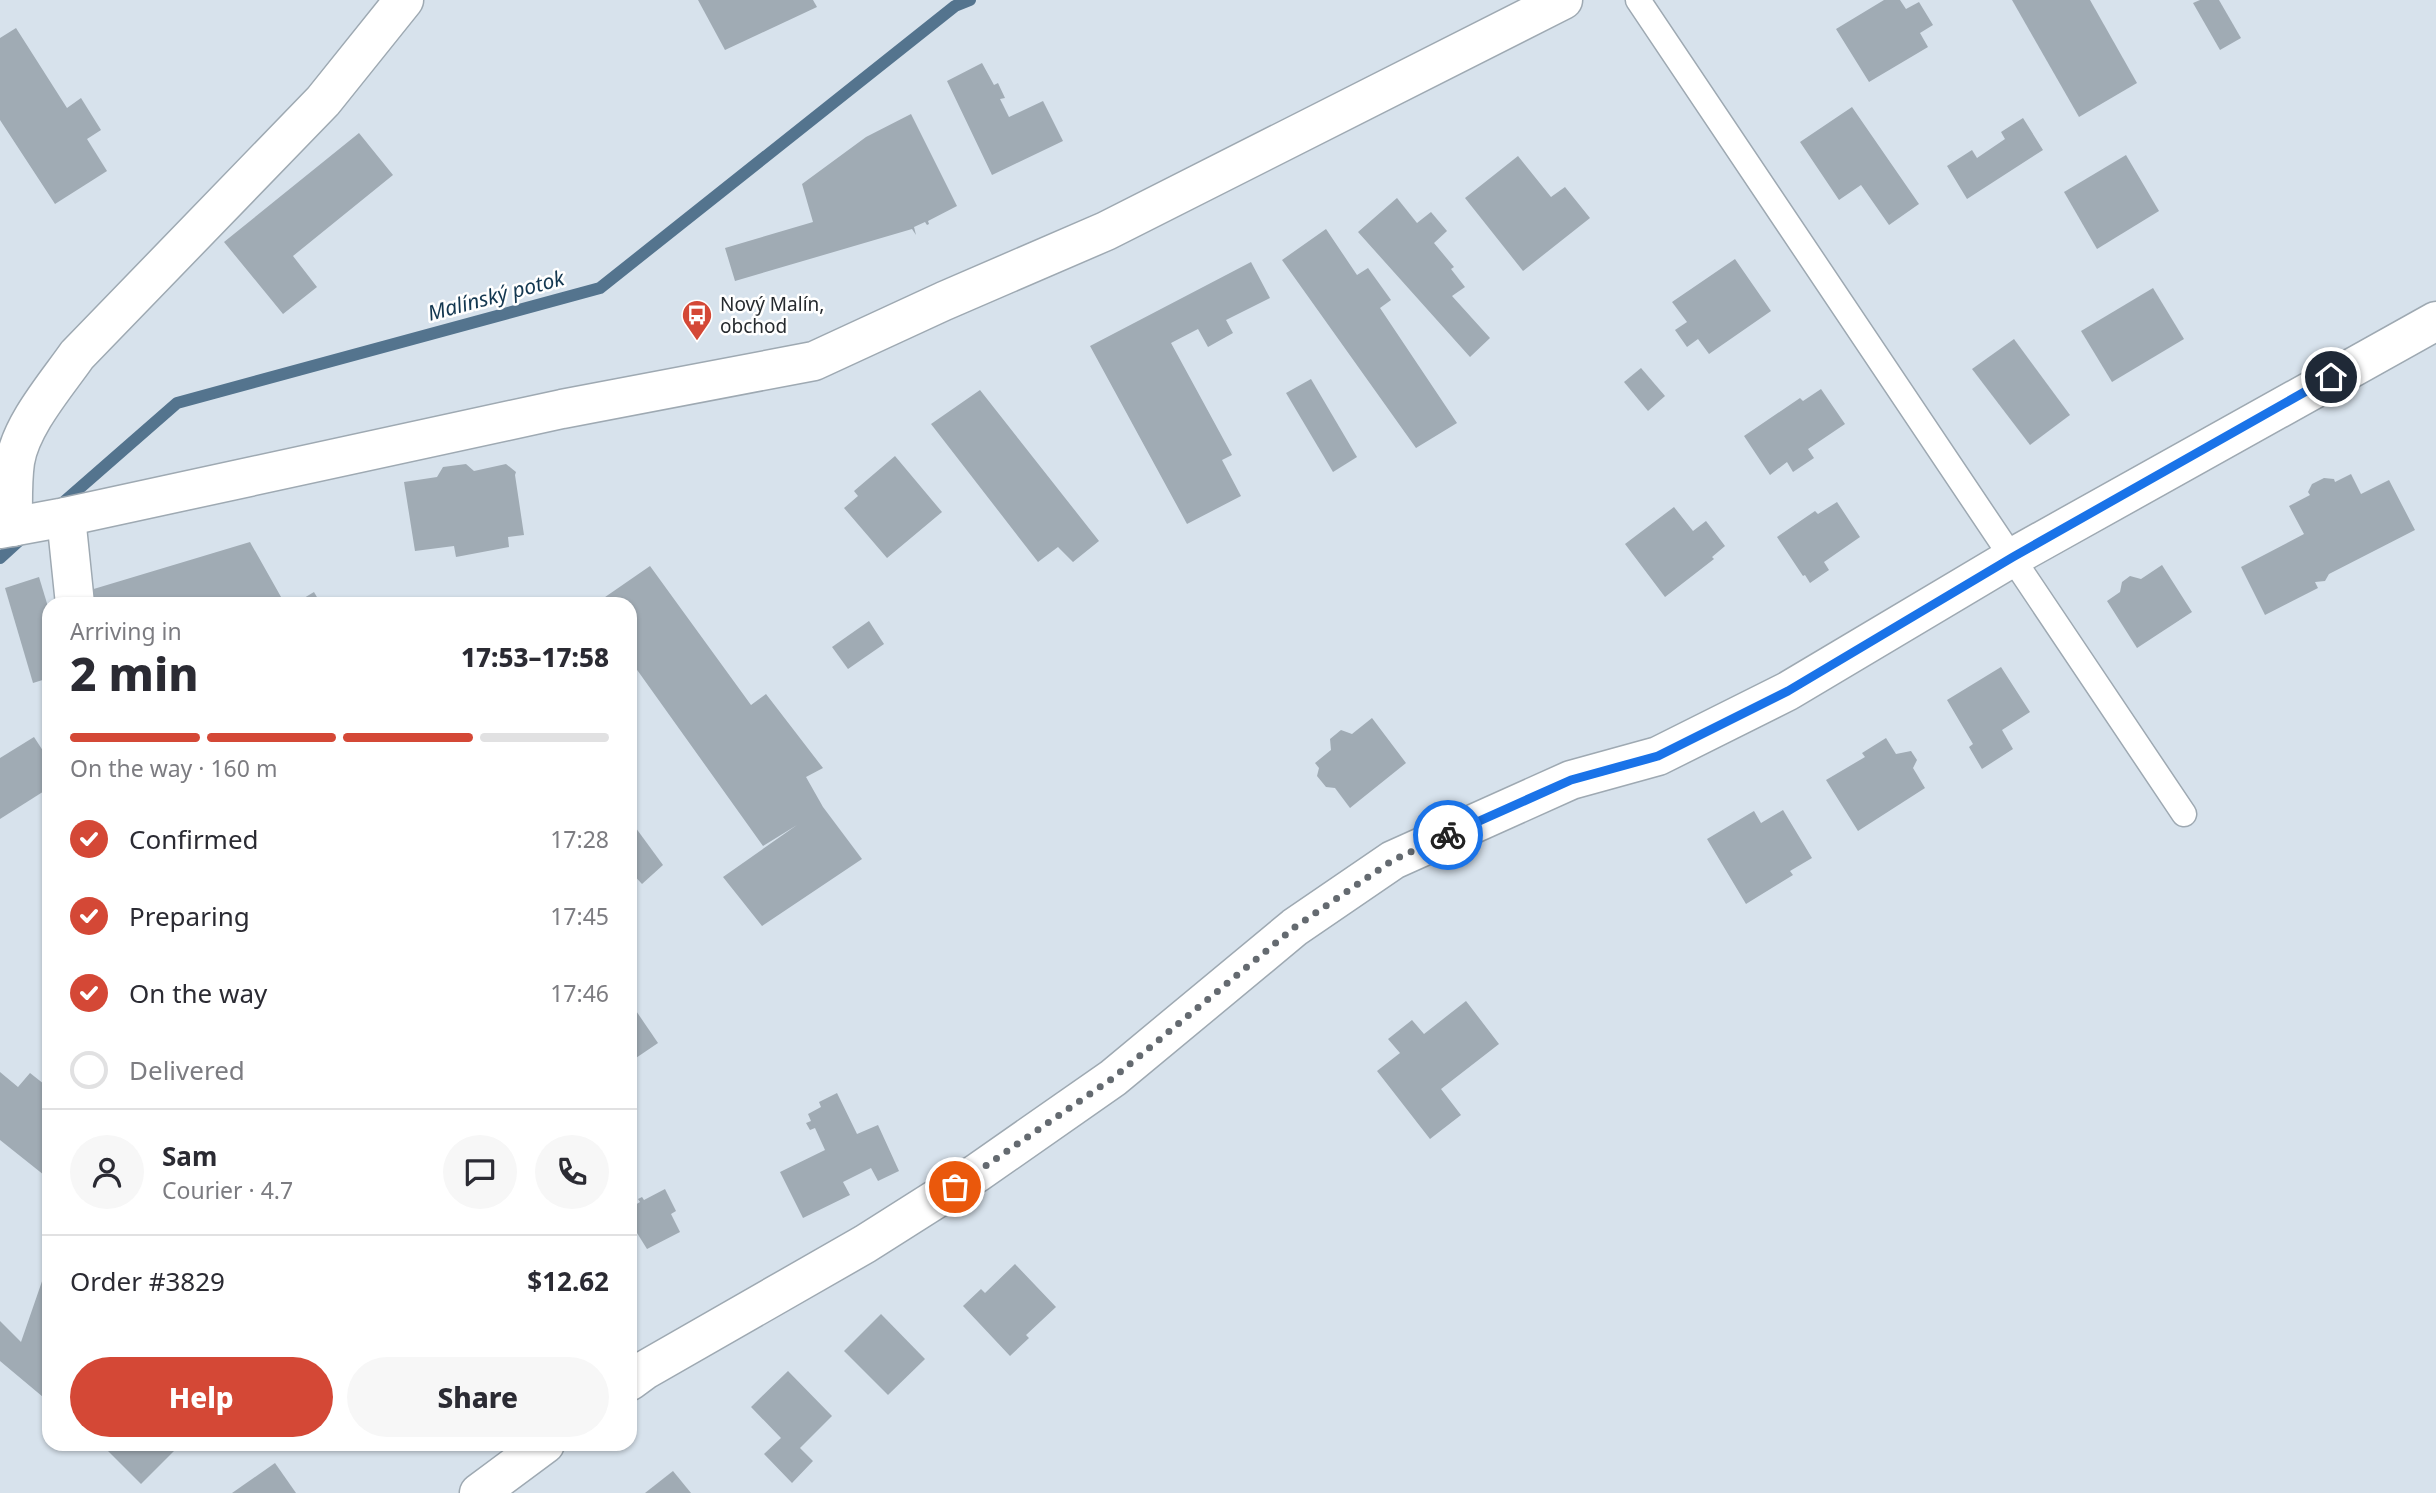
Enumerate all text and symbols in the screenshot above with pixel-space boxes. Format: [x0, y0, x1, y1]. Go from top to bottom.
water label: Malínský potok [424, 263, 569, 327]
place label: Nový Malín, obchod [720, 291, 824, 339]
bus stop icon: Nový Malín, obchod [680, 298, 714, 342]
pin [2301, 347, 2361, 407]
icon: home [2312, 358, 2350, 396]
text: Arriving in [70, 615, 182, 647]
text: 17:53–17:58 [461, 639, 609, 675]
text: 2 min [70, 642, 199, 704]
text: On the way · 160 m [70, 752, 277, 784]
courier [1413, 800, 1483, 870]
icon: bike [1429, 816, 1467, 854]
icon: check [70, 820, 108, 858]
text: Confirmed [129, 821, 259, 857]
text: 17:28 [550, 823, 609, 855]
icon: check [70, 897, 108, 935]
text: Preparing [129, 898, 250, 934]
text: 17:45 [550, 900, 609, 932]
icon: check [70, 974, 108, 1012]
text: On the way [129, 975, 267, 1011]
text: 17:46 [550, 977, 609, 1009]
text: Delivered [129, 1052, 245, 1088]
button: person [70, 1135, 144, 1209]
button: chat [443, 1135, 517, 1209]
button: phone [535, 1135, 609, 1209]
text: Sam [162, 1138, 217, 1174]
pin [925, 1157, 985, 1217]
icon: bag [936, 1168, 974, 1206]
text: Courier · 4.7 [162, 1174, 293, 1206]
text: Order #3829 [70, 1263, 225, 1299]
text: $12.62 [527, 1263, 609, 1299]
button: Help [70, 1357, 333, 1437]
button: Share [347, 1357, 609, 1437]

